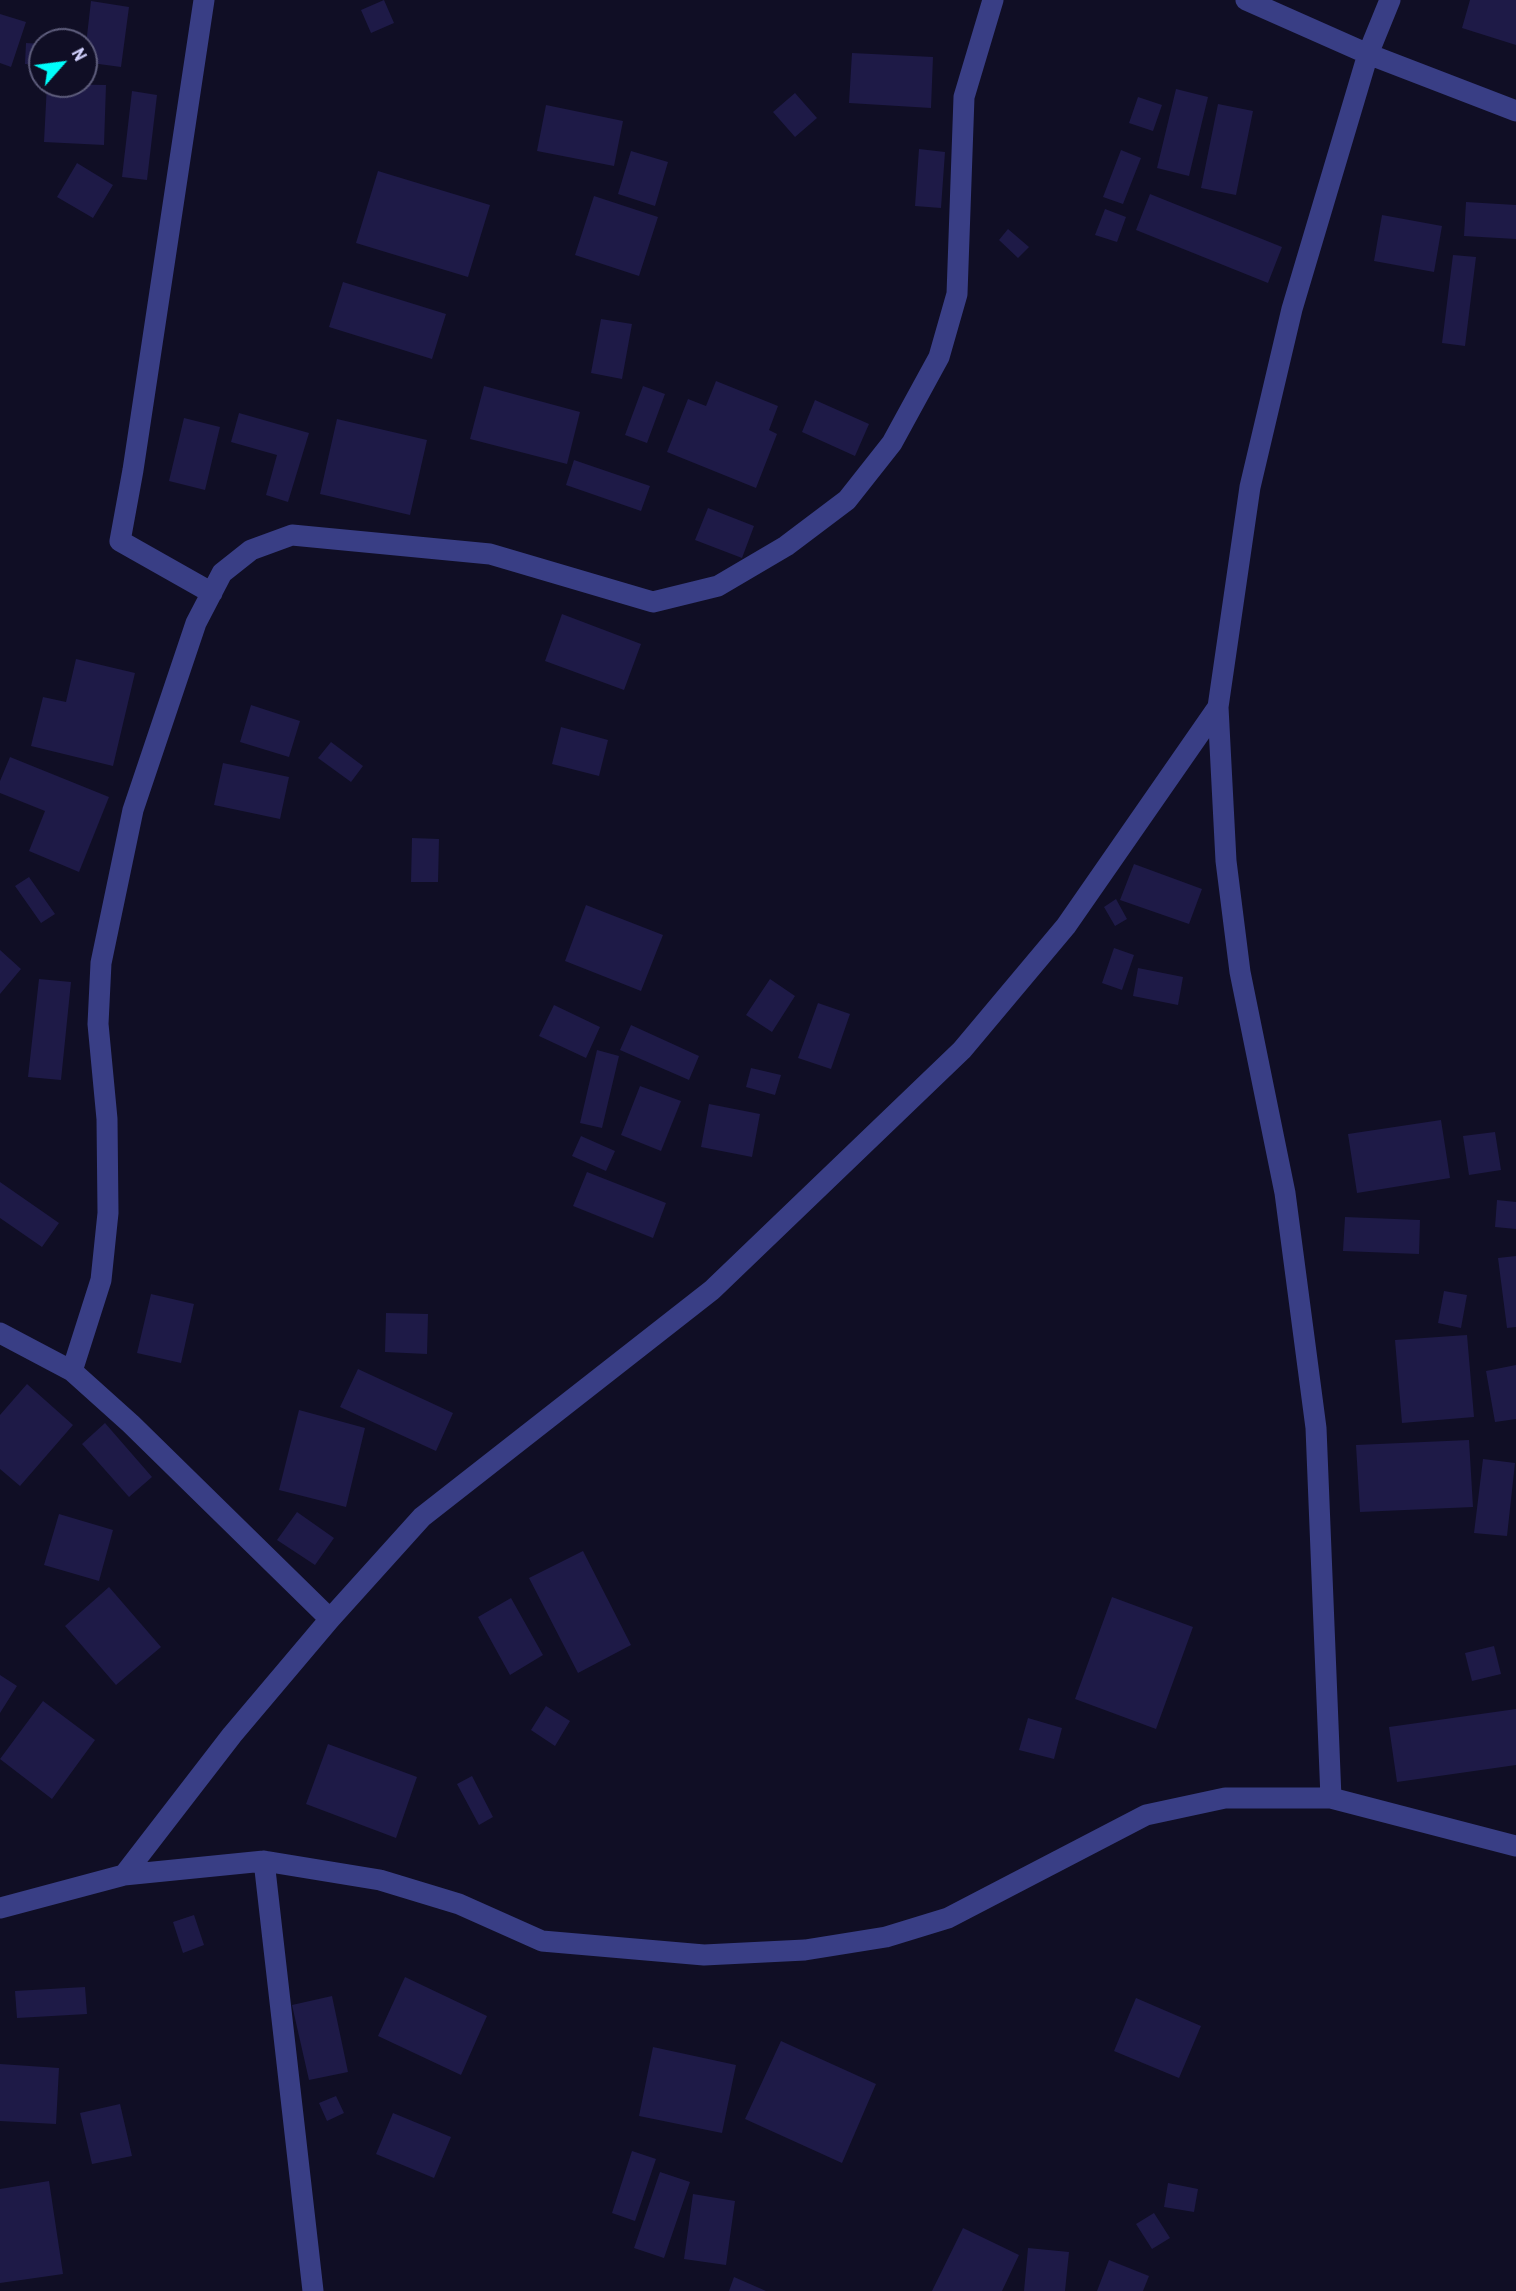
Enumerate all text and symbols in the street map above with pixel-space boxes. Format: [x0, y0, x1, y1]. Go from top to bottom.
north arrow [28, 28, 98, 98]
text: N [66, 43, 94, 65]

